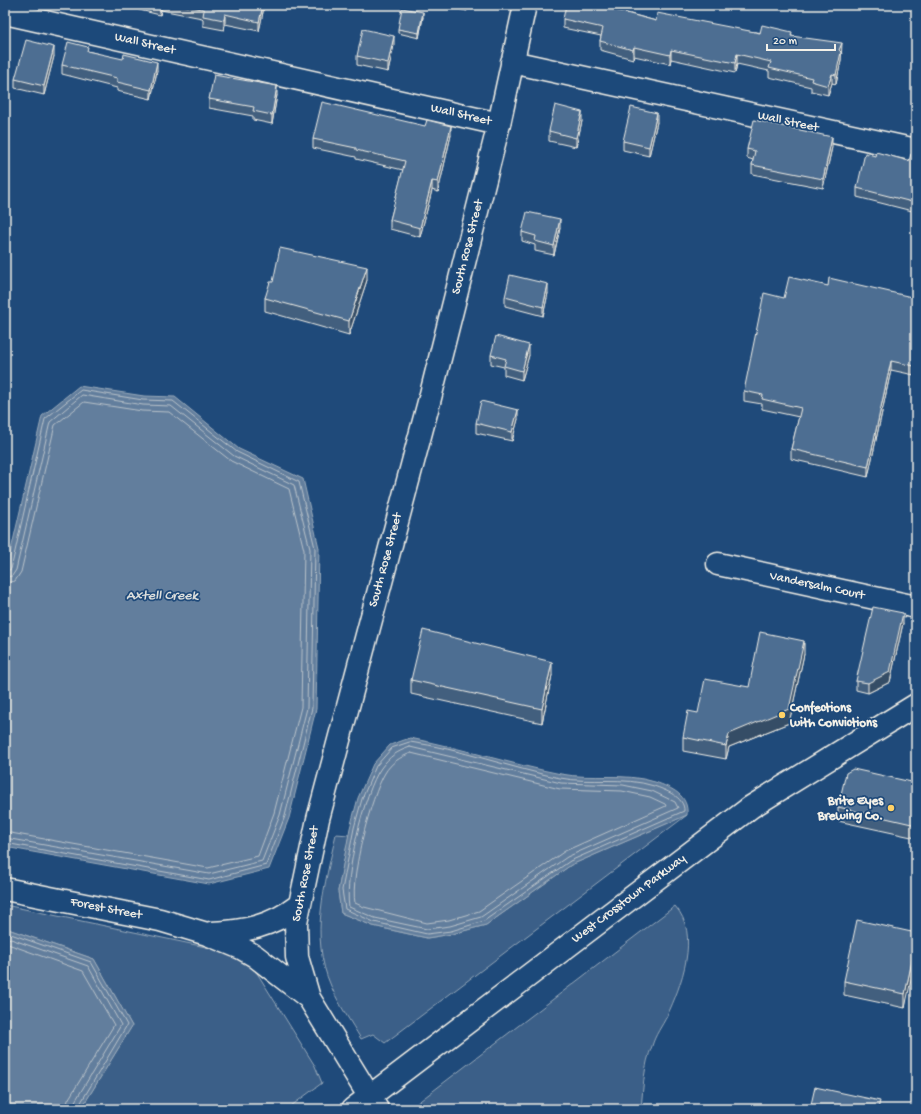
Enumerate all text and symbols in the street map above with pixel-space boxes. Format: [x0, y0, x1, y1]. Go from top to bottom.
scale bar [767, 26, 835, 52]
street label: Wall Street [113, 30, 178, 59]
text: 20 m [773, 35, 798, 49]
street label: Wall Street [429, 101, 494, 130]
street label: Wall Street [756, 108, 821, 136]
street label: South Rose Street [449, 196, 487, 296]
street label: South Rose Street [366, 510, 406, 609]
street label: Vandersalm Court [767, 568, 867, 604]
water label: Axtell Creek [126, 588, 199, 605]
place label: Confections with Convictions [789, 700, 878, 731]
marker: Confections with Convictions [777, 710, 787, 720]
place label: Brite Eyes Brewing Co. [817, 794, 884, 824]
marker: Brite Eyes Brewing Co. [886, 803, 896, 813]
street label: South Rose Street [289, 823, 323, 923]
street label: West Crosstown Parkway [569, 851, 689, 947]
street label: Forest Street [68, 895, 145, 924]

